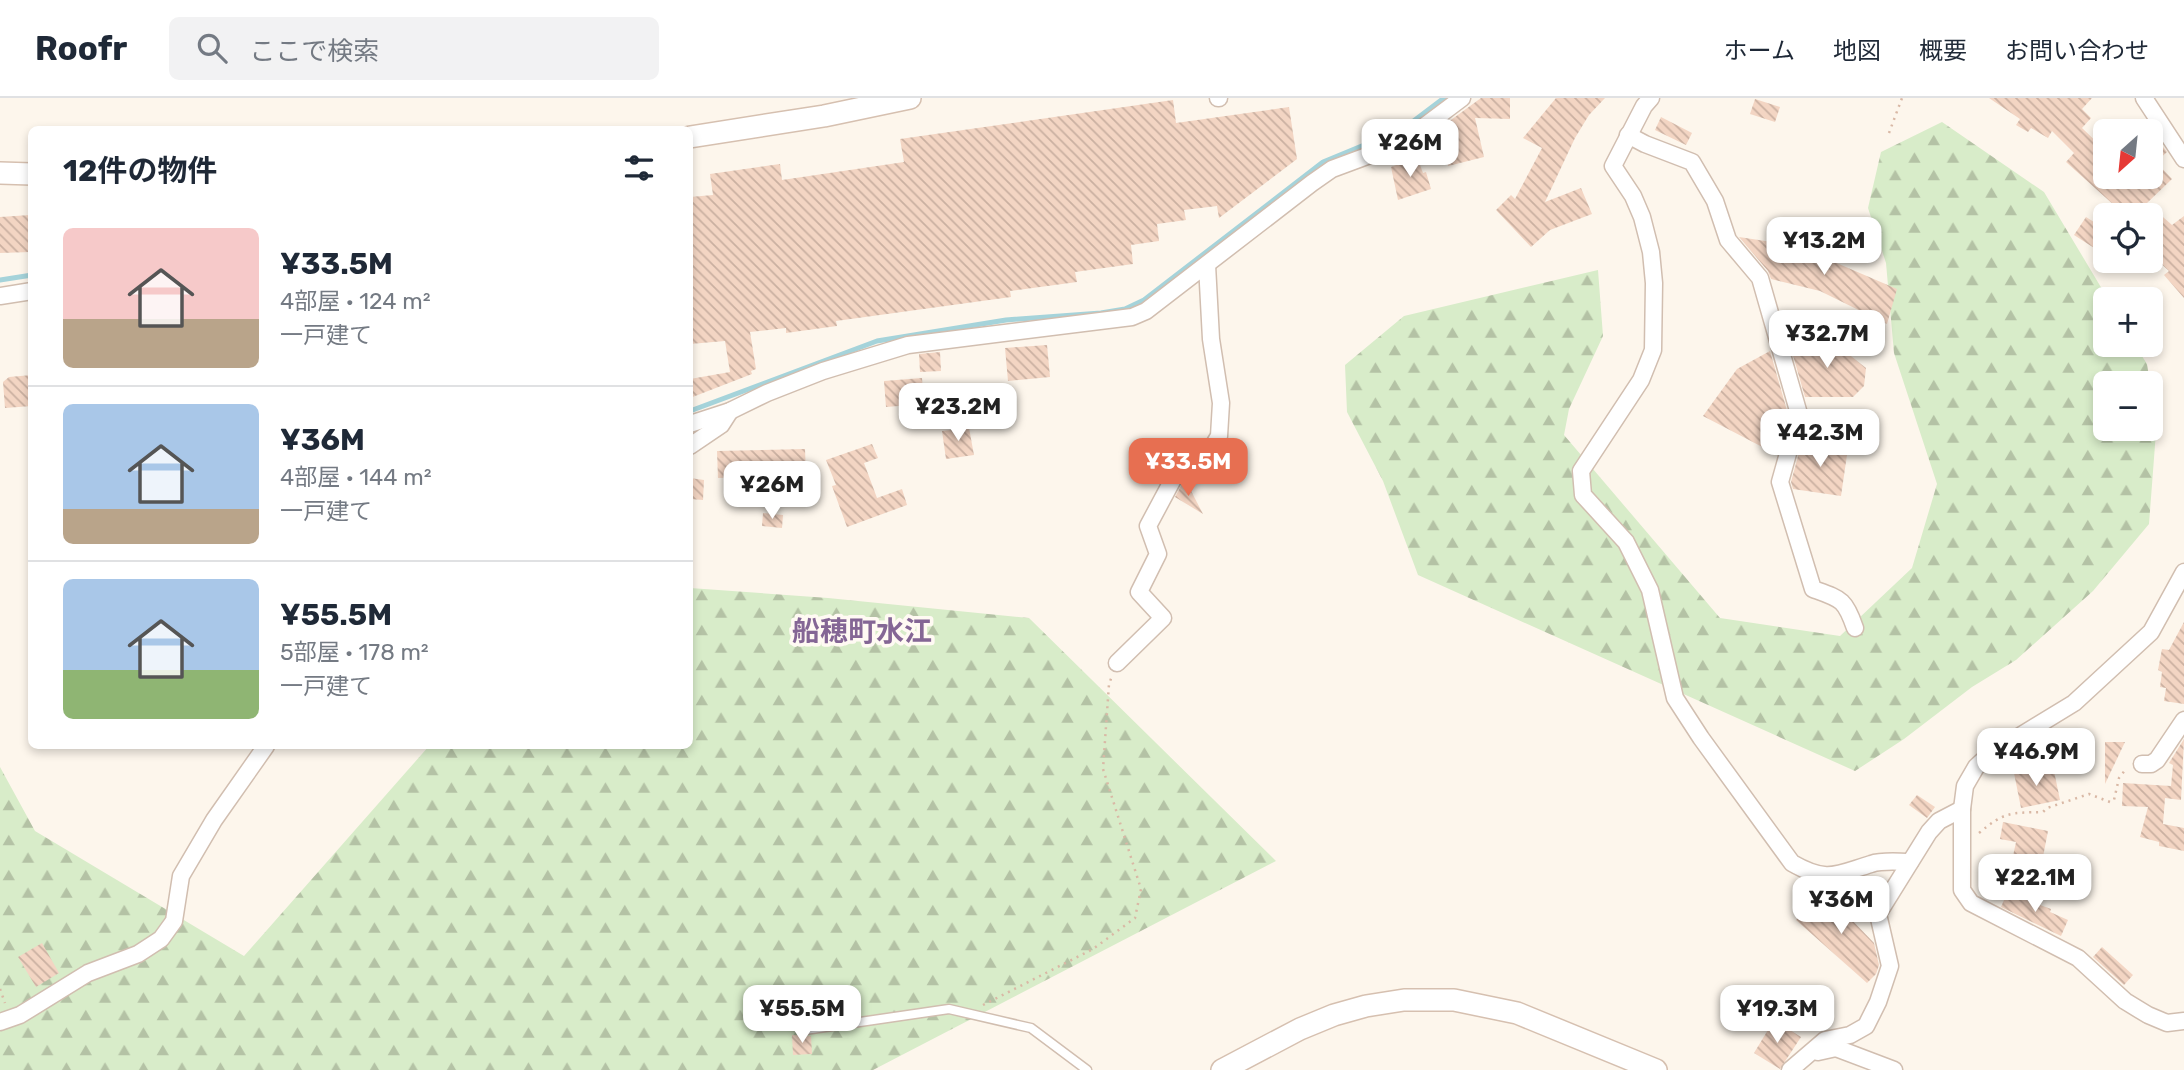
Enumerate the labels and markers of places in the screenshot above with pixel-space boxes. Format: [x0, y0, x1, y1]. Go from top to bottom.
pin: ¥26M [1369, 120, 1451, 179]
pin: ¥13.2M [1767, 218, 1881, 277]
pin: ¥32.7M [1770, 310, 1884, 370]
pin: ¥23.2M [901, 384, 1015, 443]
pin: ¥42.3M [1763, 410, 1877, 469]
pin: ¥33.5M [1131, 438, 1245, 498]
pin: ¥26M [731, 462, 813, 521]
pin: ¥46.9M [1979, 728, 2093, 788]
pin: ¥22.1M [1978, 854, 2092, 914]
pin: ¥36M [1800, 876, 1882, 936]
pin: ¥55.5M [745, 986, 859, 1045]
pin: ¥19.3M [1720, 986, 1834, 1045]

